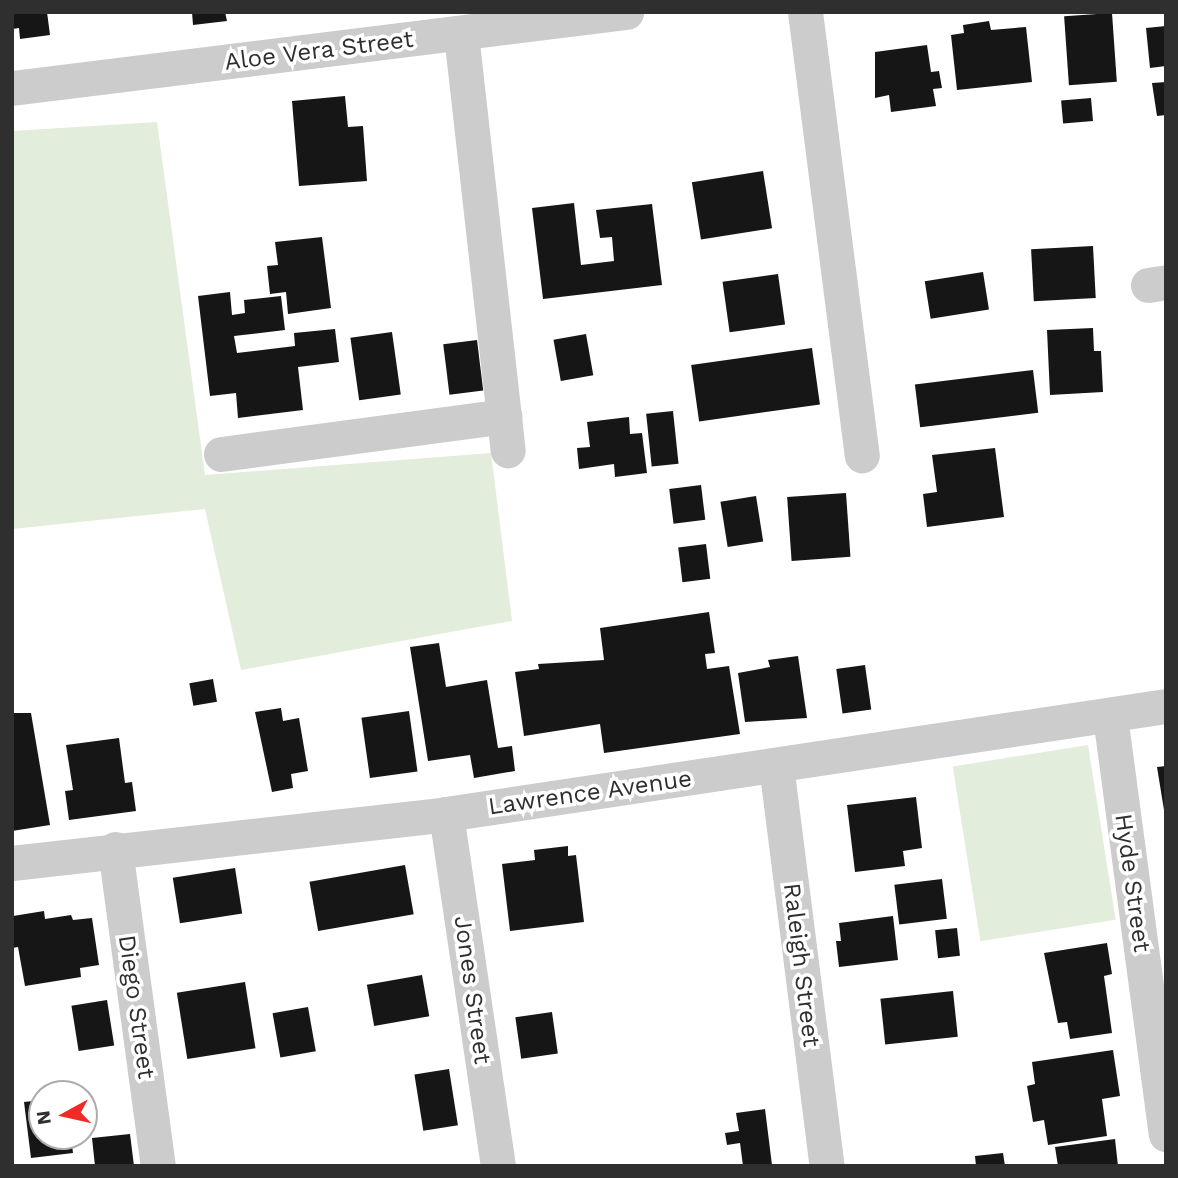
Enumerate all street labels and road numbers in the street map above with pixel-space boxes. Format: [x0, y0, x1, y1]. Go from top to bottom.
street label: Aloe Vera Street [222, 25, 416, 77]
street label: Lawrence Avenue [486, 764, 694, 822]
street label: Hyde Street [1108, 812, 1156, 954]
street label: Raleigh Street [777, 881, 825, 1049]
street label: Jones Street [447, 914, 497, 1066]
street label: Diego Street [112, 933, 160, 1081]

